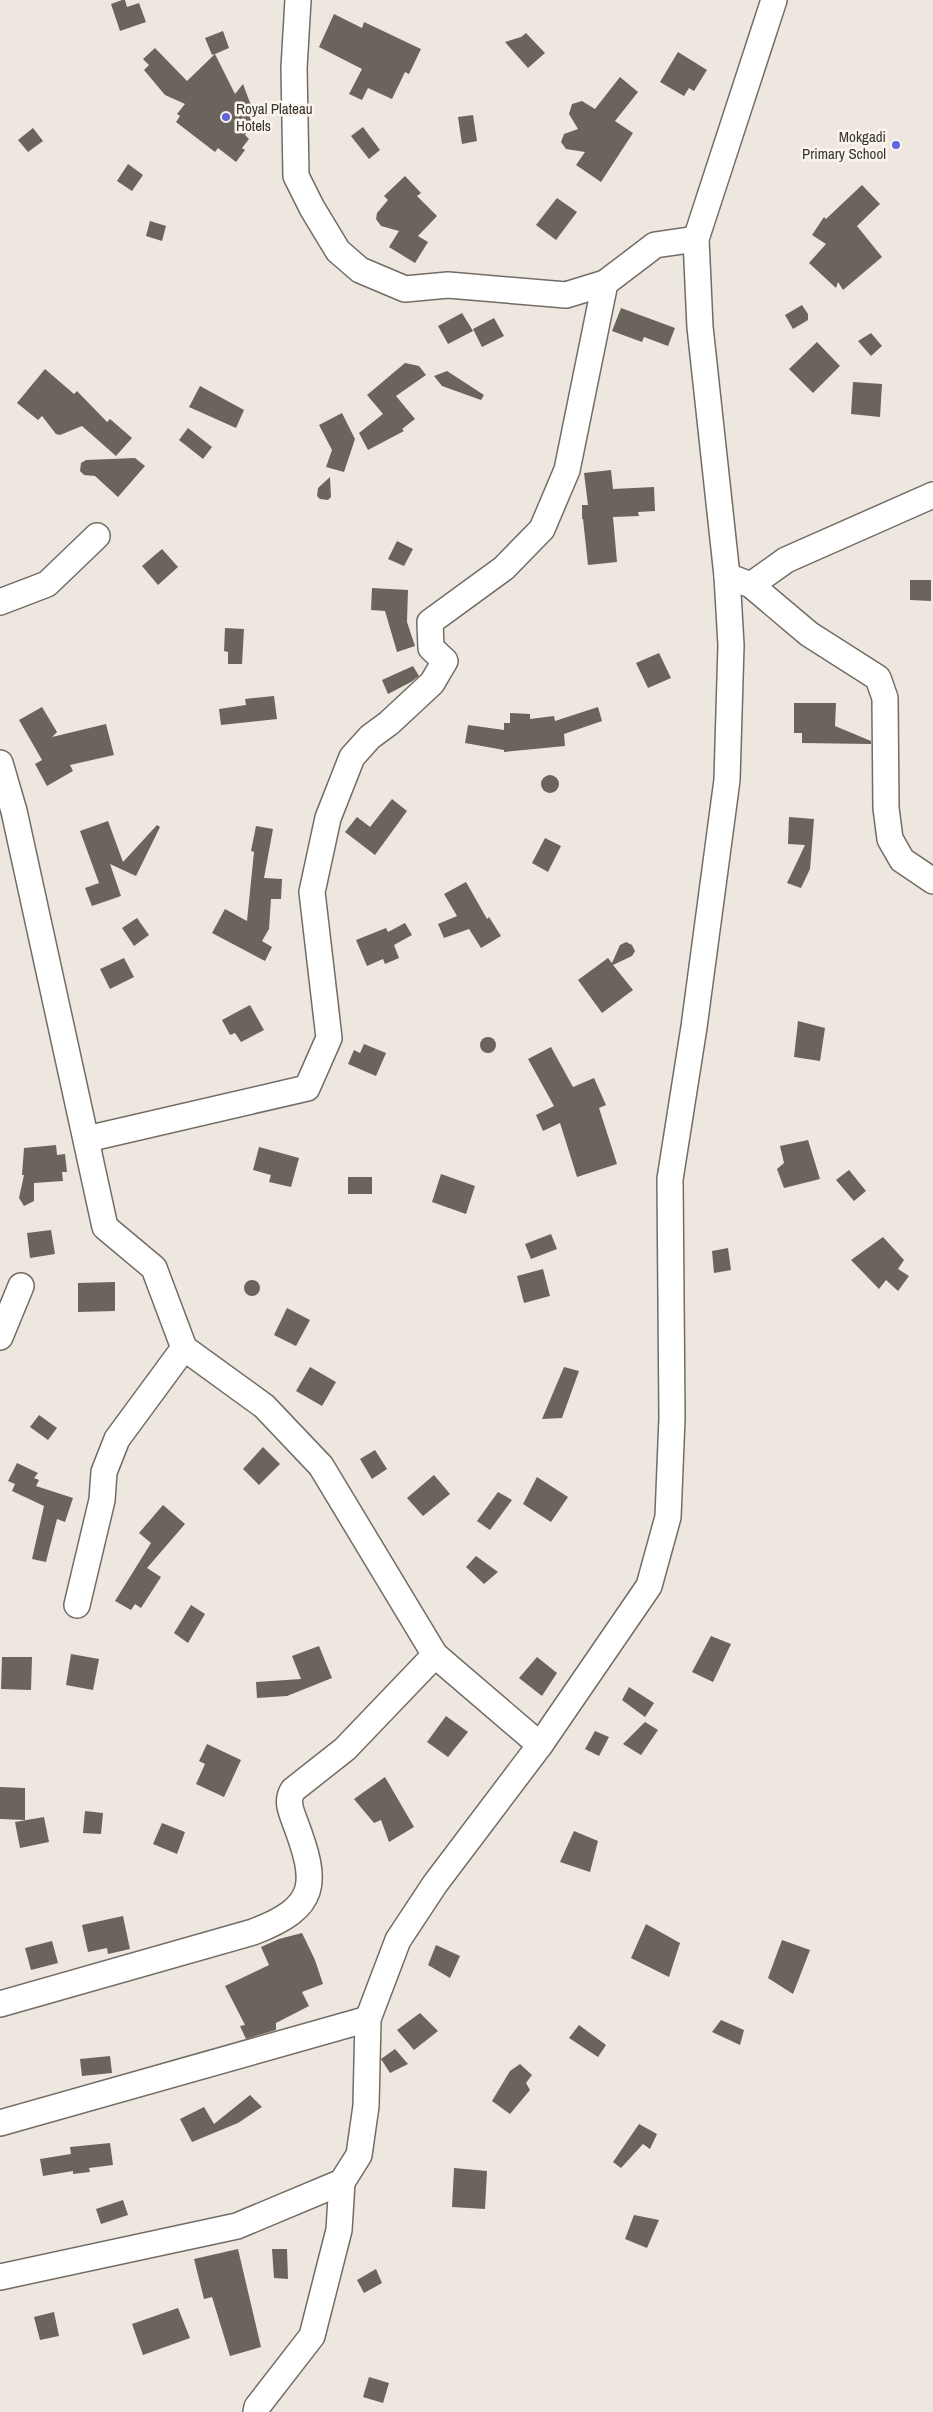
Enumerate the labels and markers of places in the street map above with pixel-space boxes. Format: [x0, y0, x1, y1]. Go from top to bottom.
place label: Royal Plateau Hotels [236, 98, 313, 136]
marker: Royal Plateau Hotels [220, 111, 232, 123]
place label: Mokgadi Primary School [802, 126, 886, 164]
marker: Mokgadi Primary School [890, 139, 902, 151]

